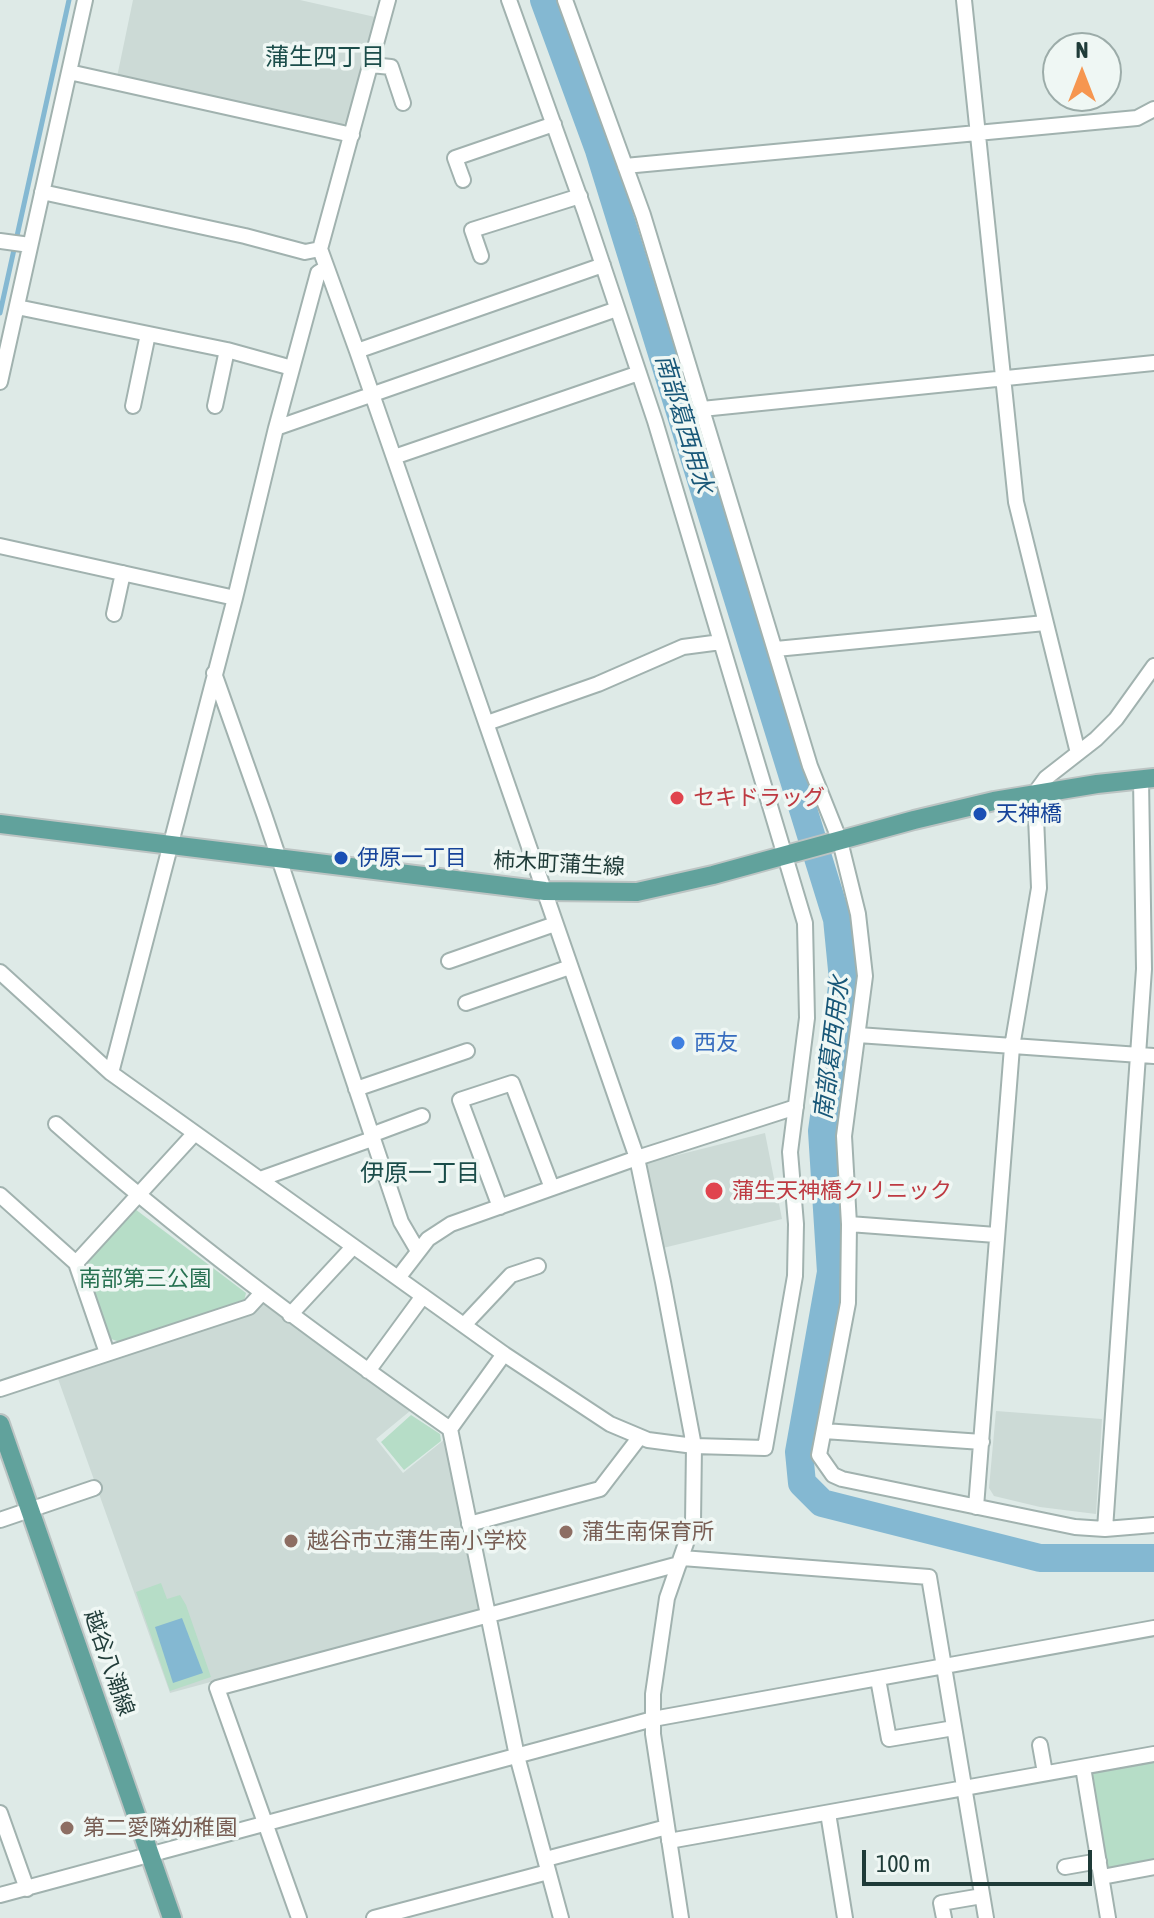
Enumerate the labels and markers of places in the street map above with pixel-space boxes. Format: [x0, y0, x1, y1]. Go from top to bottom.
place label: セキドラッグ [693, 785, 825, 811]
marker: セキドラッグ [668, 789, 686, 807]
place label: 天神橋 [996, 801, 1062, 827]
marker: 天神橋 [971, 805, 989, 823]
place label: 伊原一丁目 [357, 845, 467, 871]
marker: 伊原一丁目 [332, 849, 350, 867]
place label: 西友 [694, 1030, 738, 1056]
marker: 西友 [669, 1034, 687, 1052]
place label: 蒲生天神橋クリニック [732, 1178, 952, 1204]
marker: 蒲生天神橋クリニック [703, 1180, 725, 1202]
place label: 蒲生南保育所 [582, 1519, 714, 1545]
marker: 蒲生南保育所 [557, 1523, 575, 1541]
place label: 越谷市立蒲生南小学校 [307, 1528, 527, 1554]
marker: 越谷市立蒲生南小学校 [282, 1532, 300, 1550]
place label: 第二愛隣幼稚園 [83, 1815, 237, 1841]
marker: 第二愛隣幼稚園 [58, 1819, 76, 1837]

